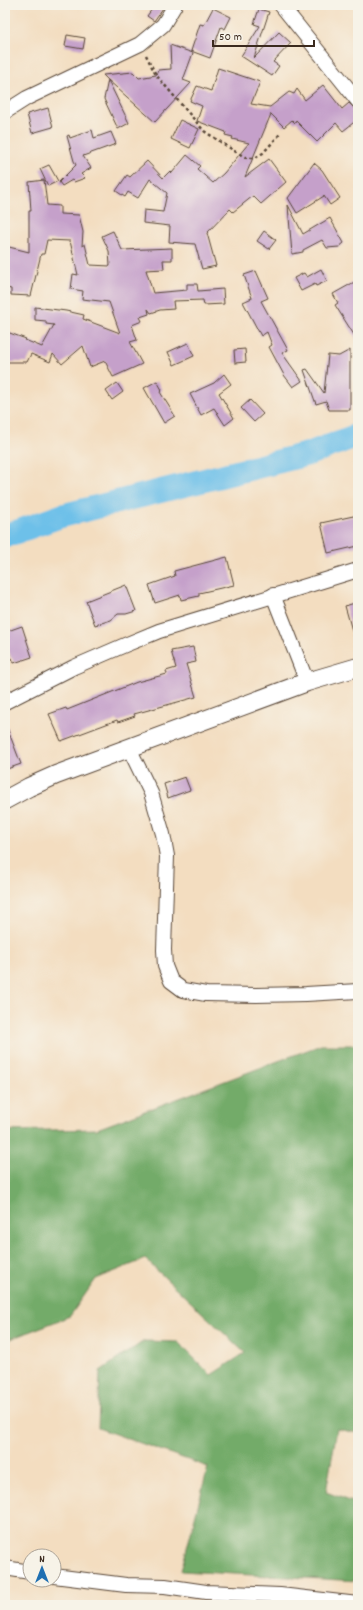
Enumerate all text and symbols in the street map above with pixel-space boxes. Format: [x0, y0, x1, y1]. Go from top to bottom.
scale bar [213, 22, 314, 48]
text: 50 m [219, 29, 242, 46]
north arrow [22, 1548, 62, 1588]
text: N [39, 1552, 45, 1568]

